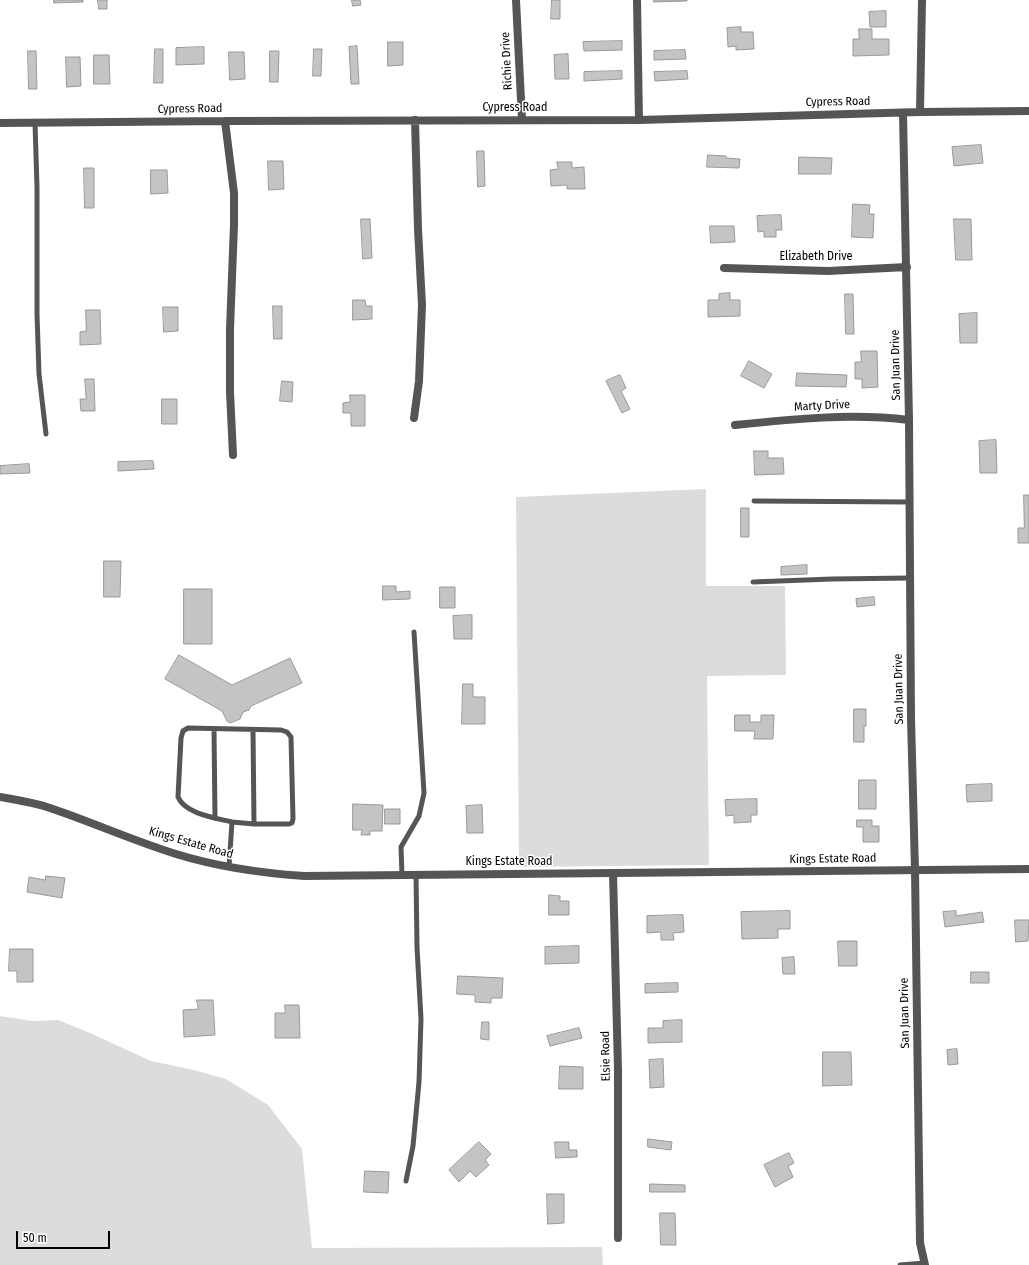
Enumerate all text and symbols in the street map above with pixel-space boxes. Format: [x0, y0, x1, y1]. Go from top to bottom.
street label: Richie Drive [498, 32, 516, 90]
street label: Cypress Road [805, 94, 871, 110]
street label: Cypress Road [157, 101, 223, 117]
street label: Cypress Road [483, 101, 547, 115]
street label: Elizabeth Drive [780, 250, 852, 264]
street label: San Juan Drive [888, 329, 904, 401]
street label: Marty Drive [794, 397, 850, 415]
street label: San Juan Drive [891, 653, 907, 725]
street label: Kings Estate Road [147, 824, 235, 862]
street label: Kings Estate Road [789, 851, 877, 867]
street label: Kings Estate Road [466, 855, 552, 869]
street label: San Juan Drive [897, 977, 913, 1049]
street label: Elsie Road [598, 1031, 614, 1081]
scale bar [18, 1223, 112, 1249]
text: 50 m [23, 1231, 47, 1245]

